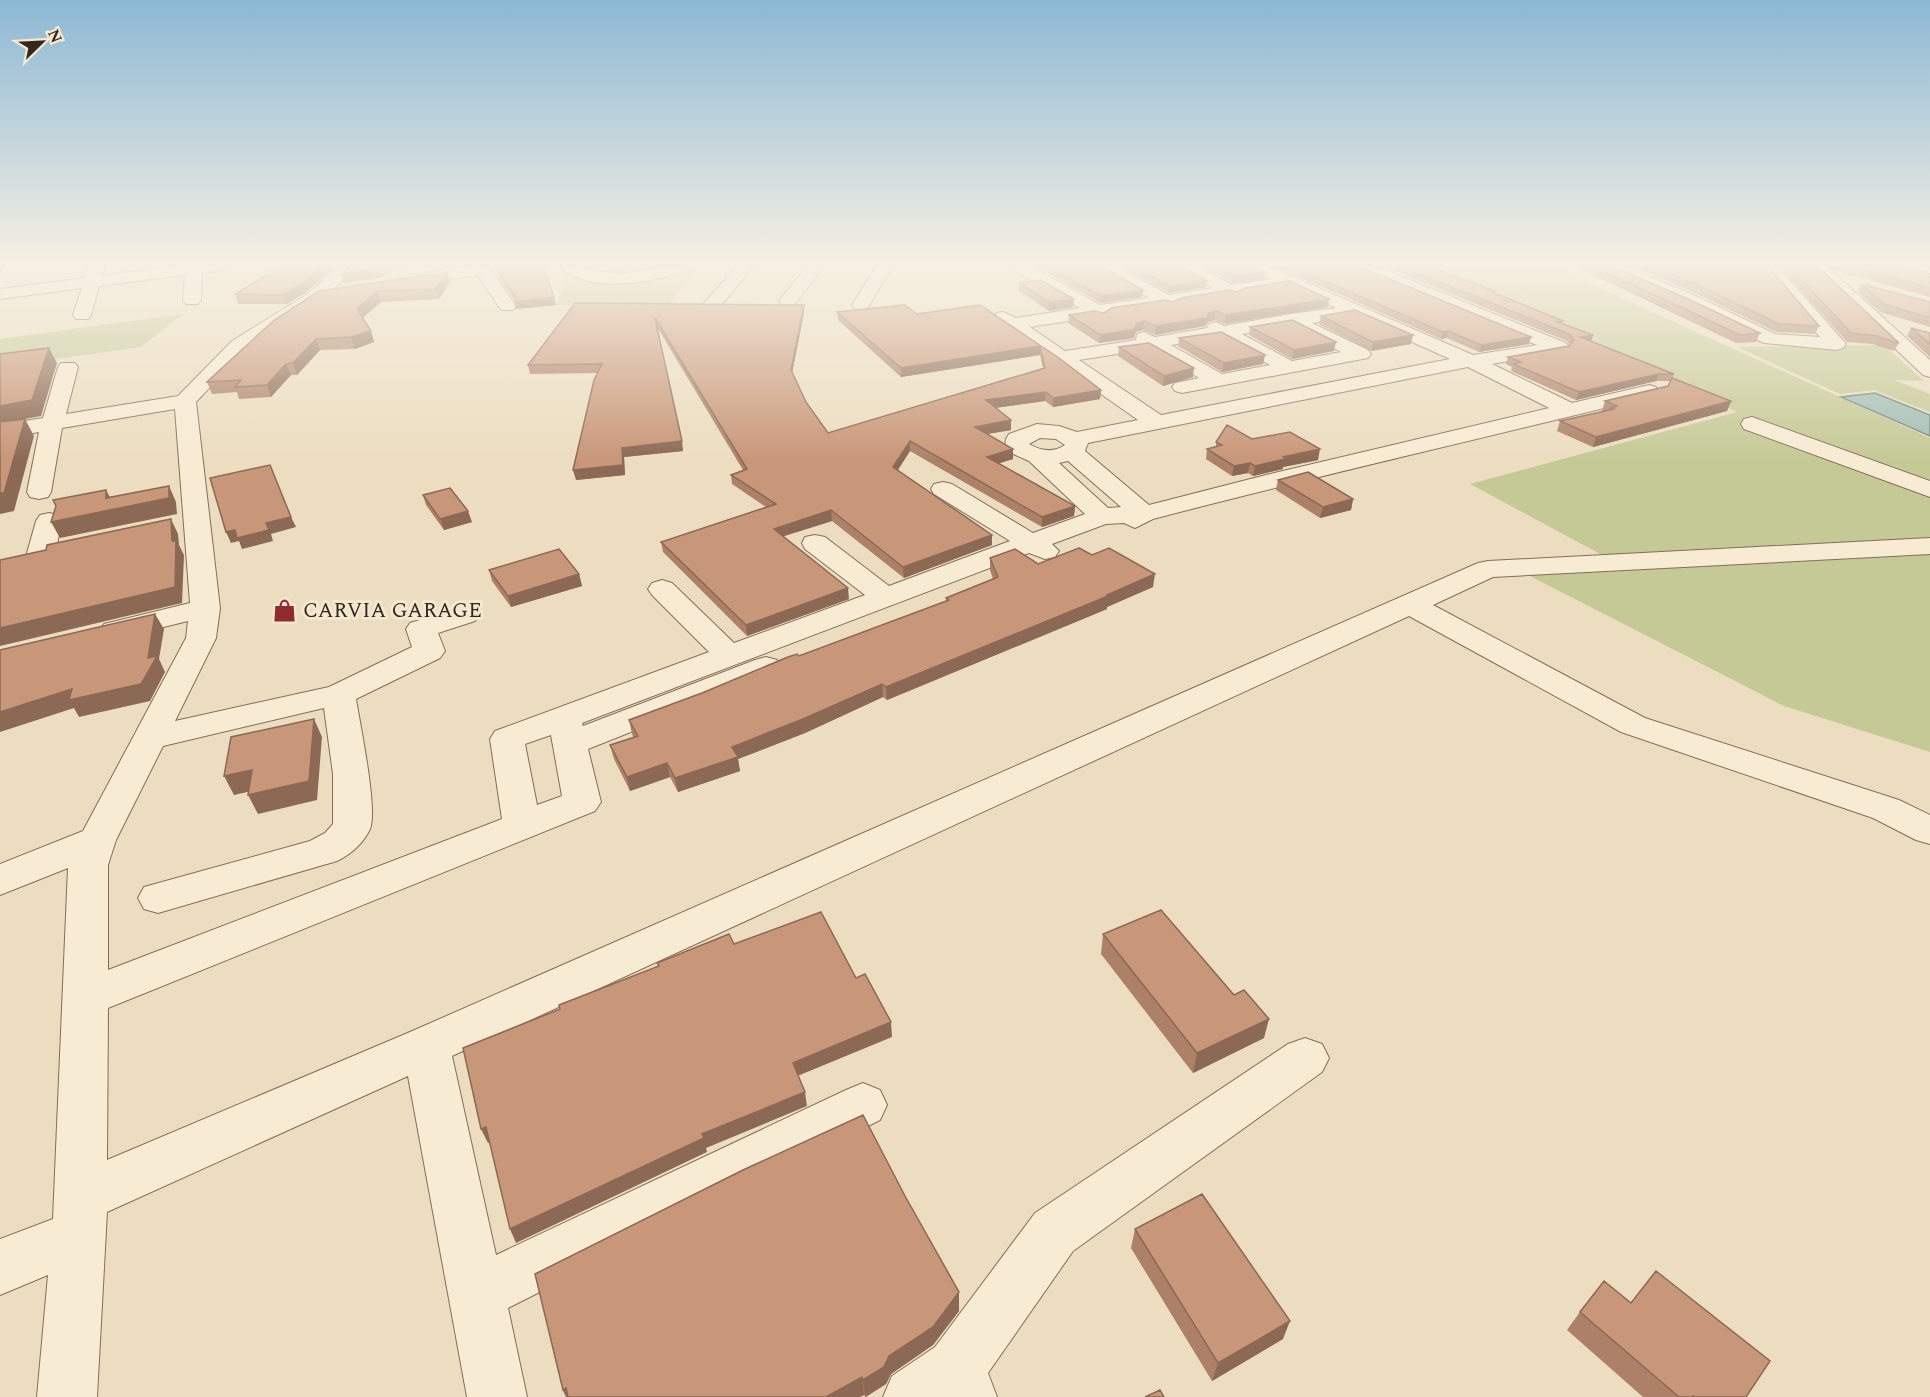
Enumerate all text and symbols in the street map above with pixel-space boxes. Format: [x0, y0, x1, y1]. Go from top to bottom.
north arrow [12, 12, 72, 72]
text: N [41, 25, 68, 47]
place label: CARVIA GARAGE [303, 595, 482, 627]
shop icon: CARVIA GARAGE [272, 598, 298, 624]

